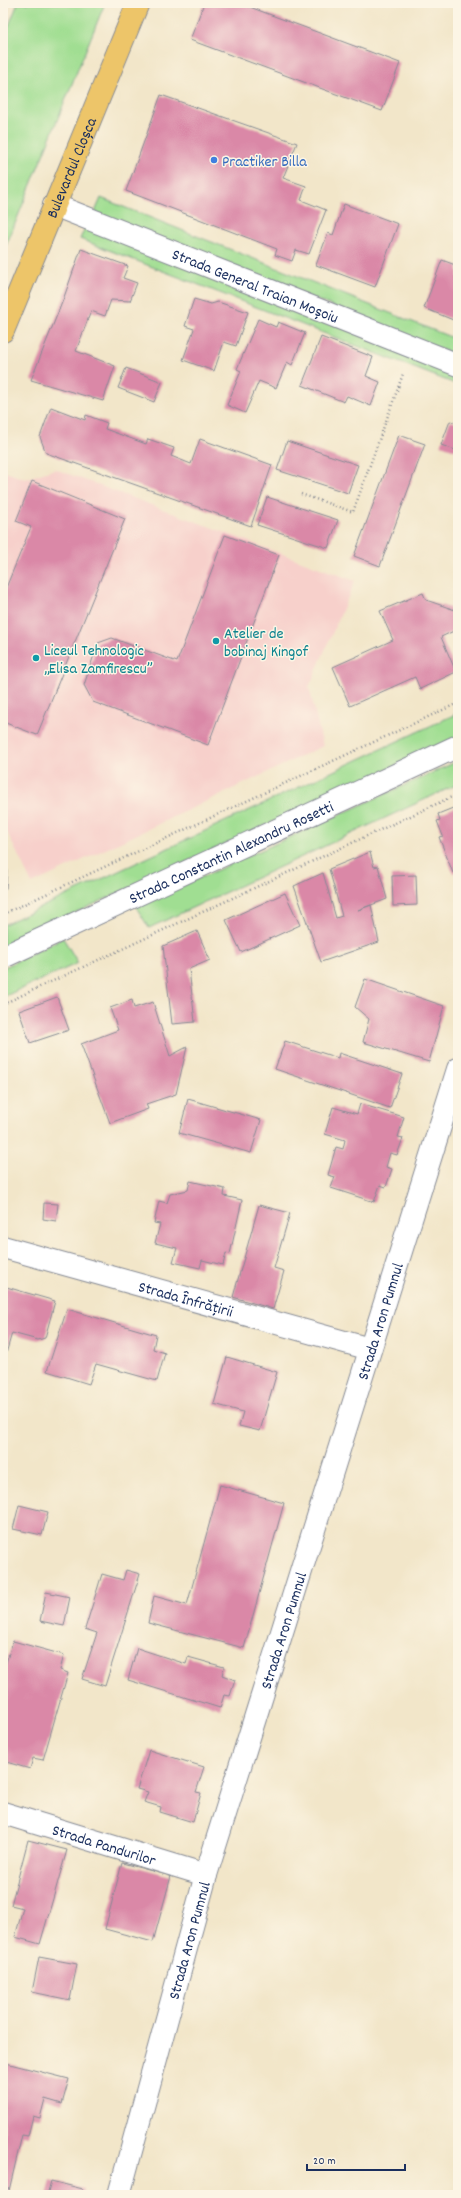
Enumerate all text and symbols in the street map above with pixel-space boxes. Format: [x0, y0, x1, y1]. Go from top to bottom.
street label: Bulevardul Cloșca [42, 114, 104, 222]
place label: Practiker Billa [222, 151, 307, 174]
marker: Practiker Billa [209, 155, 219, 165]
street label: Strada General Traian Moșoiu [168, 244, 342, 331]
place label: Atelier de bobinaj Kingof [224, 623, 308, 664]
marker: Atelier de bobinaj Kingof [211, 636, 221, 646]
place label: Liceul Tehnologic „Elisa Zamfirescu” [44, 640, 153, 681]
marker: Liceul Tehnologic „Elisa Zamfirescu” [31, 653, 41, 663]
street label: Strada Constantin Alexandru Rosetti [126, 796, 338, 911]
street label: Strada Aron Pumnul [353, 1260, 411, 1383]
street label: Strada Înfrățirii [135, 1276, 235, 1324]
street label: Strada Aron Pumnul [256, 1570, 314, 1692]
street label: Strada Pandurilor [49, 1820, 158, 1873]
street label: Strada Aron Pumnul [164, 1879, 218, 2002]
scale bar [307, 2146, 405, 2172]
text: 20 m [313, 2153, 336, 2170]

